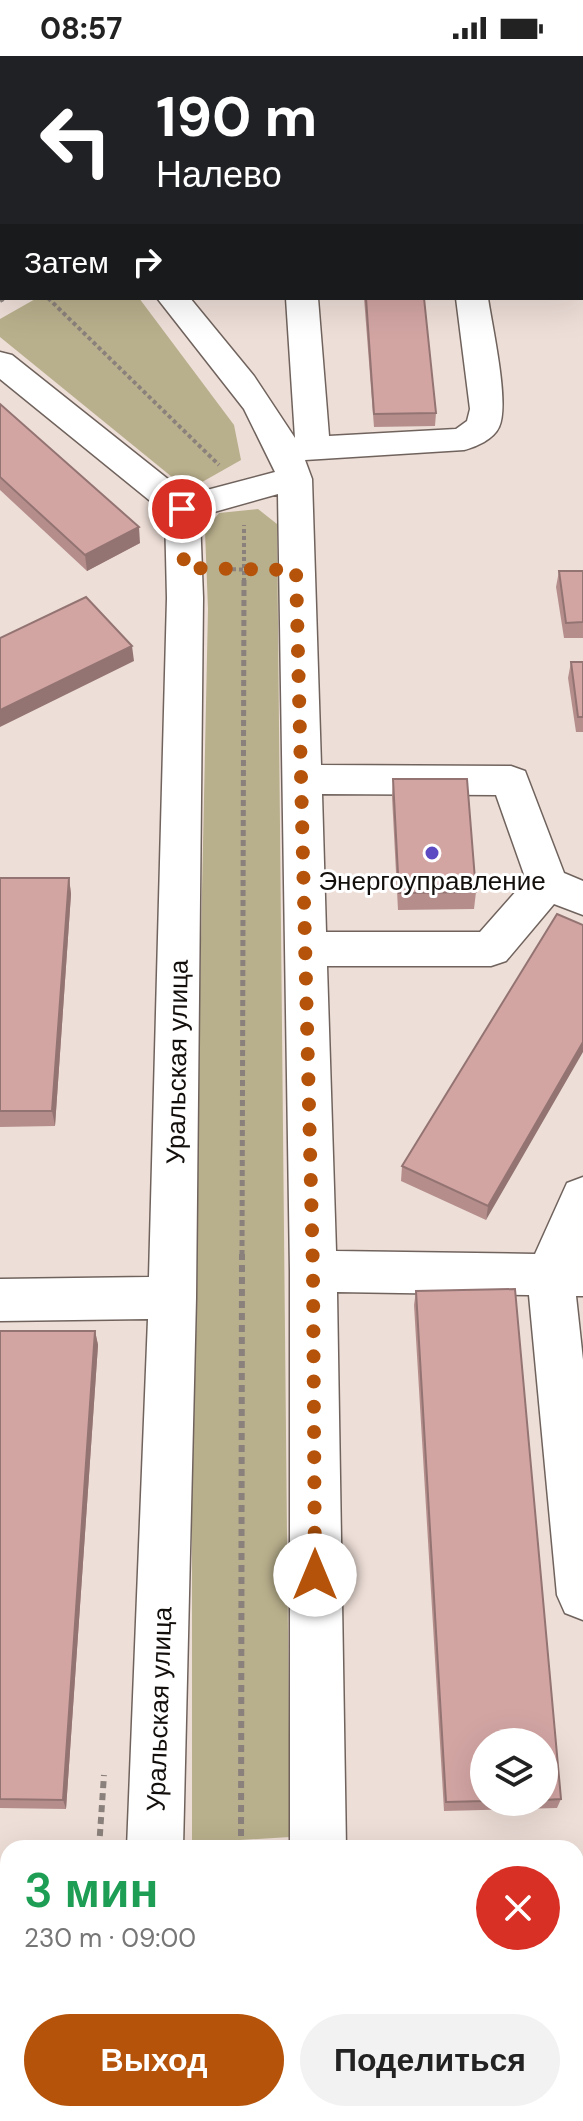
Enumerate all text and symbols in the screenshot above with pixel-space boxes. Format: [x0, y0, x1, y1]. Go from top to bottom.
text: 08:57 [40, 9, 122, 48]
text: 190 m [156, 80, 317, 153]
icon: left [24, 88, 128, 192]
text: Налево [156, 151, 282, 198]
icon: right [125, 240, 169, 284]
text: Затем [24, 243, 109, 282]
pin [148, 475, 216, 543]
icon: arrive [160, 487, 204, 531]
marker: Энергоуправление [423, 844, 441, 862]
place label: Энергоуправление [318, 864, 546, 898]
street label: Уральская улица [158, 959, 196, 1165]
position arrow [273, 1533, 357, 1617]
street label: Уральская улица [138, 1606, 180, 1812]
map controls [470, 1728, 558, 1816]
button: layers [470, 1728, 558, 1816]
text: 3 мин [24, 1859, 158, 1922]
button: close [476, 1866, 560, 1950]
text: 230 m · 09:00 [24, 1921, 196, 1955]
button: Выход [24, 2014, 284, 2106]
button: Поделиться [300, 2014, 560, 2106]

